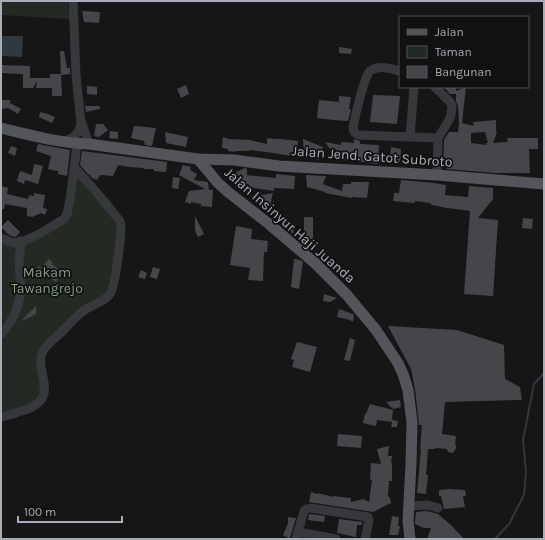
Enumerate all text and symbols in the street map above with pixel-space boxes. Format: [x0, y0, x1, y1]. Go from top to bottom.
legend [399, 16, 529, 88]
text: Jalan [435, 25, 464, 39]
text: Taman [435, 45, 472, 59]
text: Bangunan [435, 65, 491, 79]
street label: Jalan Jend. Gatot Subroto [291, 142, 453, 171]
street label: Jalan Insinyur Haji Juanda [221, 164, 359, 287]
park label: Makam Tawangrejo [11, 264, 83, 297]
scale bar [18, 498, 122, 524]
text: 100 m [24, 505, 56, 519]

